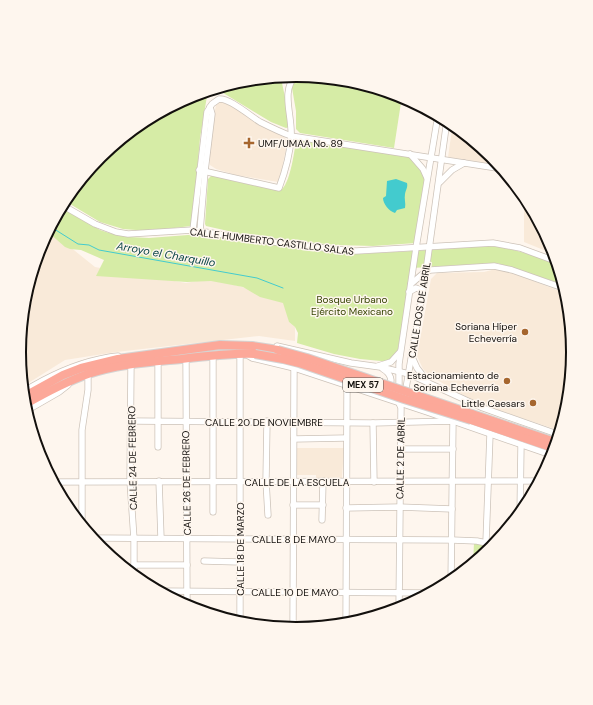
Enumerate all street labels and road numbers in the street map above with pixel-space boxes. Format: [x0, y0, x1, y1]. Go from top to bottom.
street label: CALLE HUMBERTO CASTILLO SALAS [189, 225, 355, 258]
street label: CALLE DOS DE ABRIL [405, 261, 433, 359]
road number: MEX 57 [343, 378, 383, 392]
street label: CALLE 24 DE FEBRERO [125, 405, 140, 510]
street label: CALLE 20 DE NOVIEMBRE [205, 416, 323, 429]
street label: CALLE 2 DE ABRIL [393, 417, 408, 499]
street label: CALLE 26 DE FEBRERO [179, 430, 194, 535]
street label: CALLE DE LA ESCUELA [245, 476, 350, 489]
street label: CALLE 18 DE MARZO [234, 502, 247, 596]
street label: CALLE 8 DE MAYO [252, 533, 336, 546]
street label: CALLE 10 DE MAYO [251, 586, 339, 599]

